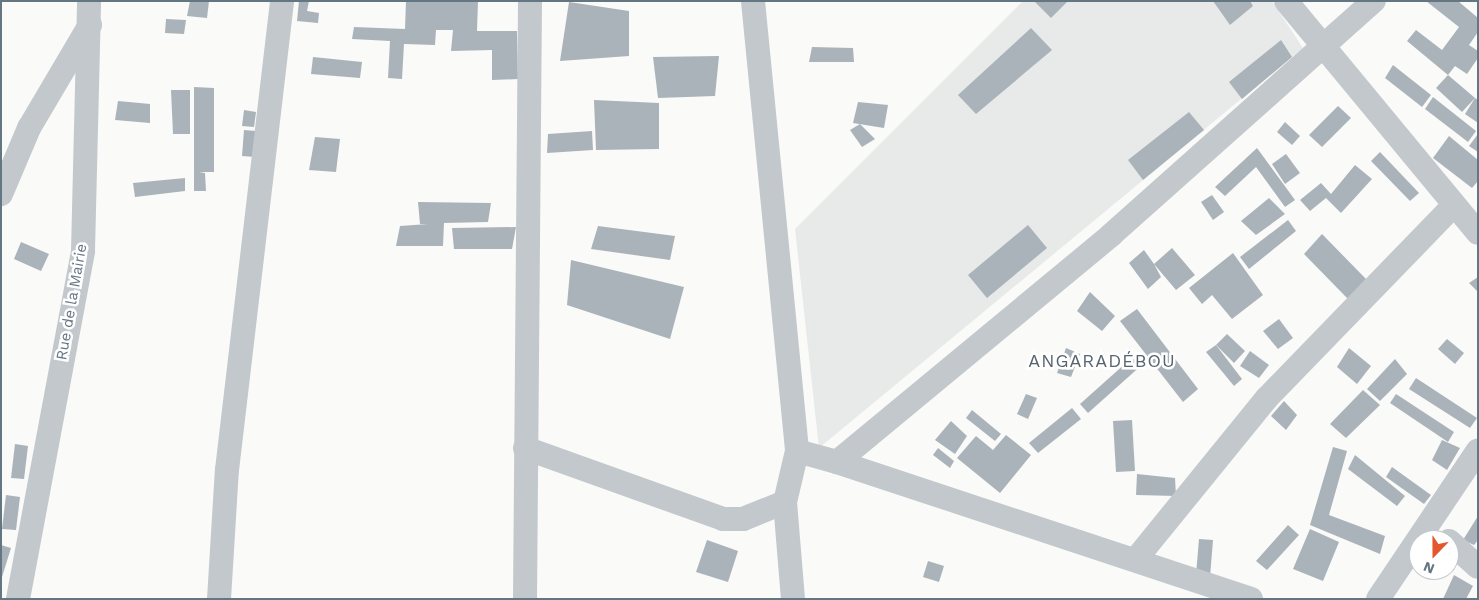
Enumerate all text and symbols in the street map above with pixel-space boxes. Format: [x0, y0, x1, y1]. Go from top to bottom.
street label: Rue de la Mairie [53, 242, 91, 362]
district label: ANGARADÉBOU [1027, 350, 1177, 372]
north arrow [1409, 530, 1459, 580]
text: N [1421, 559, 1437, 577]

